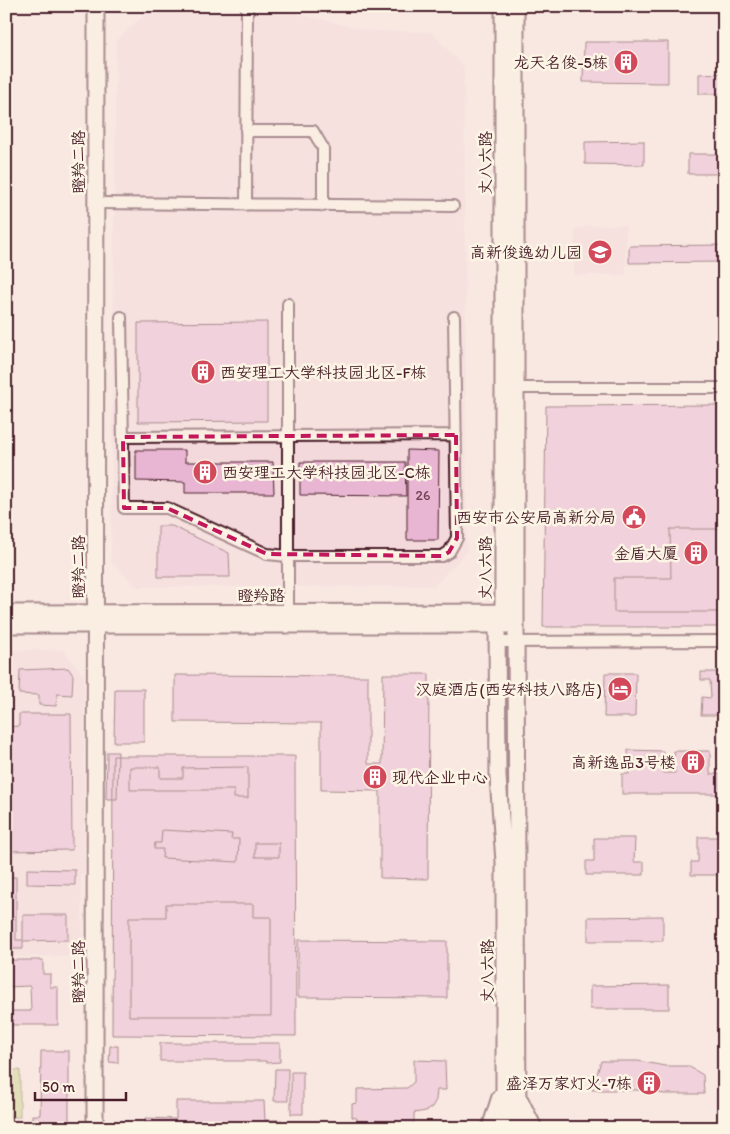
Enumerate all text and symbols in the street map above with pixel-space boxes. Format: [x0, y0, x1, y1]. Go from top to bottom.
building icon: 龙天名俊-5栋 [613, 49, 639, 75]
place label: 龙天名俊-5栋 [513, 53, 608, 72]
street label: 瞪羚二路 [69, 130, 88, 194]
street label: 丈八六路 [476, 131, 495, 195]
school or university icon: 高新俊逸幼儿园 [587, 239, 613, 265]
place label: 高新俊逸幼儿园 [470, 243, 582, 262]
building icon: 西安理工大学科技园北区-F栋 [190, 359, 216, 385]
place label: 西安理工大学科技园北区-F栋 [220, 363, 427, 382]
building icon: 西安理工大学科技园北区-C栋 [192, 459, 218, 485]
place label: 西安理工大学科技园北区-C栋 [222, 463, 431, 482]
house number: 26 [416, 487, 430, 504]
public building icon: 西安市公安局高新分局 [621, 504, 647, 530]
place label: 西安市公安局高新分局 [456, 508, 616, 527]
street label: 瞪羚二路 [69, 535, 88, 599]
street label: 丈八六路 [476, 536, 495, 600]
building icon: 金盾大厦 [683, 540, 709, 566]
place label: 金盾大厦 [614, 544, 678, 563]
street label: 瞪羚路 [237, 586, 285, 605]
hotel icon: 汉庭酒店(西安科技八路店) [607, 676, 633, 702]
place label: 汉庭酒店(西安科技八路店) [416, 680, 602, 699]
building icon: 高新逸品3号楼 [680, 749, 706, 775]
place label: 高新逸品3号楼 [571, 753, 676, 772]
building icon: 现代企业中心 [362, 764, 388, 790]
place label: 现代企业中心 [392, 768, 488, 787]
street label: 丈八六路 [478, 939, 497, 1003]
street label: 瞪羚二路 [69, 940, 88, 1004]
scale bar [35, 1069, 126, 1101]
building icon: 盛泽万家灯火-7栋 [636, 1070, 662, 1096]
place label: 盛泽万家灯火-7栋 [506, 1074, 632, 1093]
text: 50 m [42, 1078, 75, 1096]

